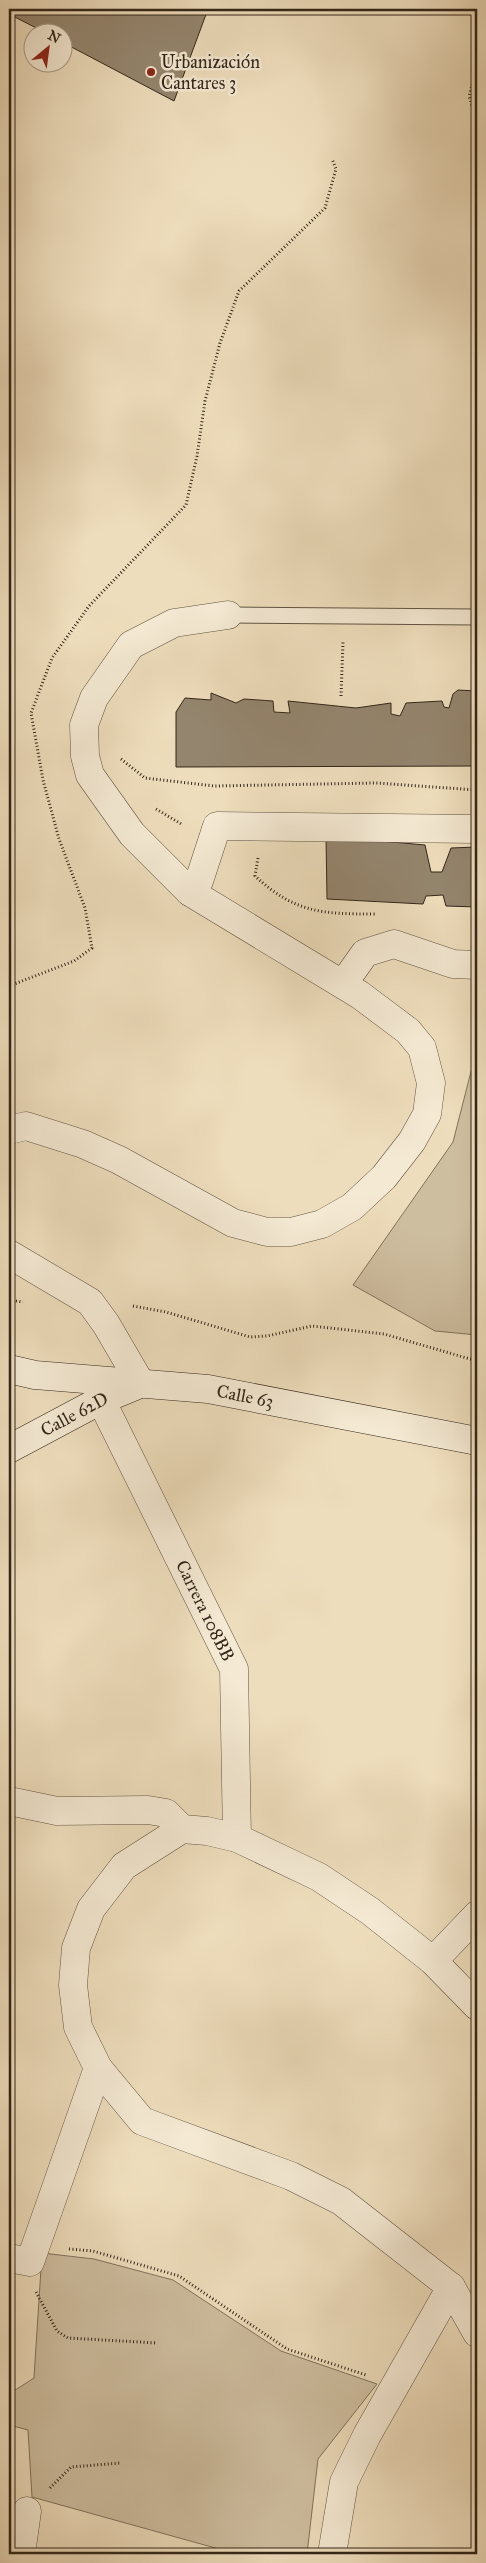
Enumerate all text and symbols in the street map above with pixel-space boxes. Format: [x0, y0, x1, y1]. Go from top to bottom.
north arrow [22, 22, 72, 72]
text: N [45, 27, 63, 47]
place label: Urbanización Cantares 3 [161, 51, 260, 94]
marker: Urbanización Cantares 3 [145, 66, 157, 78]
street label: Calle 63 [215, 1380, 275, 1412]
street label: Calle 62D [37, 1387, 112, 1441]
street label: Carrera 108BB [171, 1557, 239, 1665]

